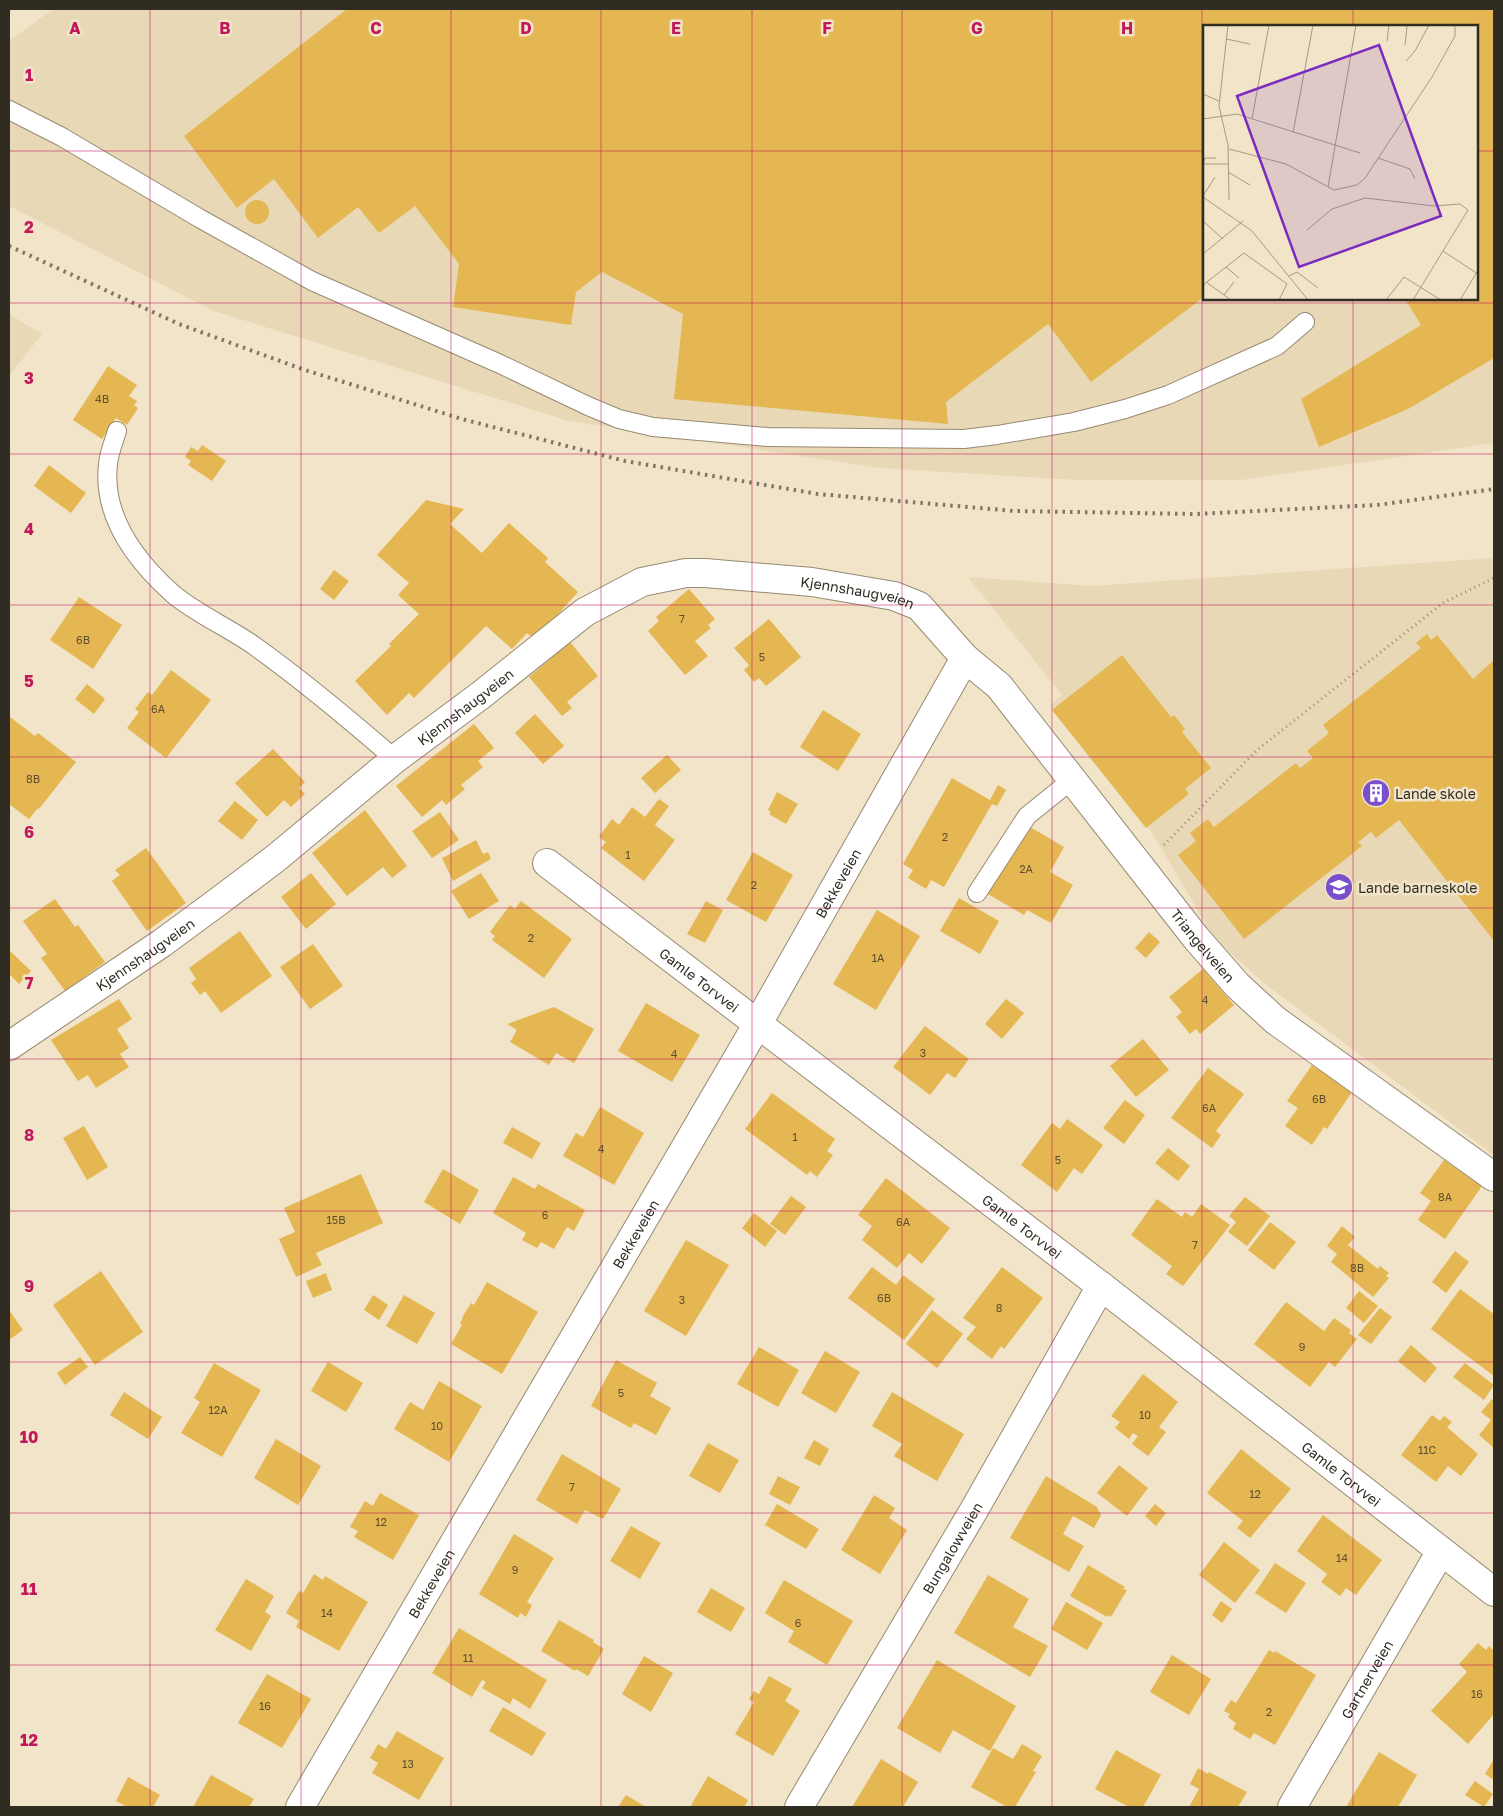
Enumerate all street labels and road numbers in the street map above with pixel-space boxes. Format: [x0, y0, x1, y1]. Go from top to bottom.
street label: Kjennshaugveien [800, 573, 917, 612]
street label: Kjennshaugveien [414, 664, 516, 748]
street label: Bekkeveien [811, 845, 864, 921]
street label: Triangelveien [1168, 905, 1239, 985]
street label: Kjennshaugveien [92, 914, 197, 994]
street label: Gamle Torvvei [656, 944, 743, 1015]
street label: Gamle Torvvei [979, 1190, 1065, 1262]
street label: Bekkeveien [608, 1196, 662, 1271]
street label: Gamle Torvvei [1299, 1437, 1385, 1509]
street label: Bungalowveien [918, 1499, 985, 1597]
street label: Bekkeveien [404, 1546, 457, 1621]
street label: Gartnerveien [1337, 1637, 1396, 1721]

